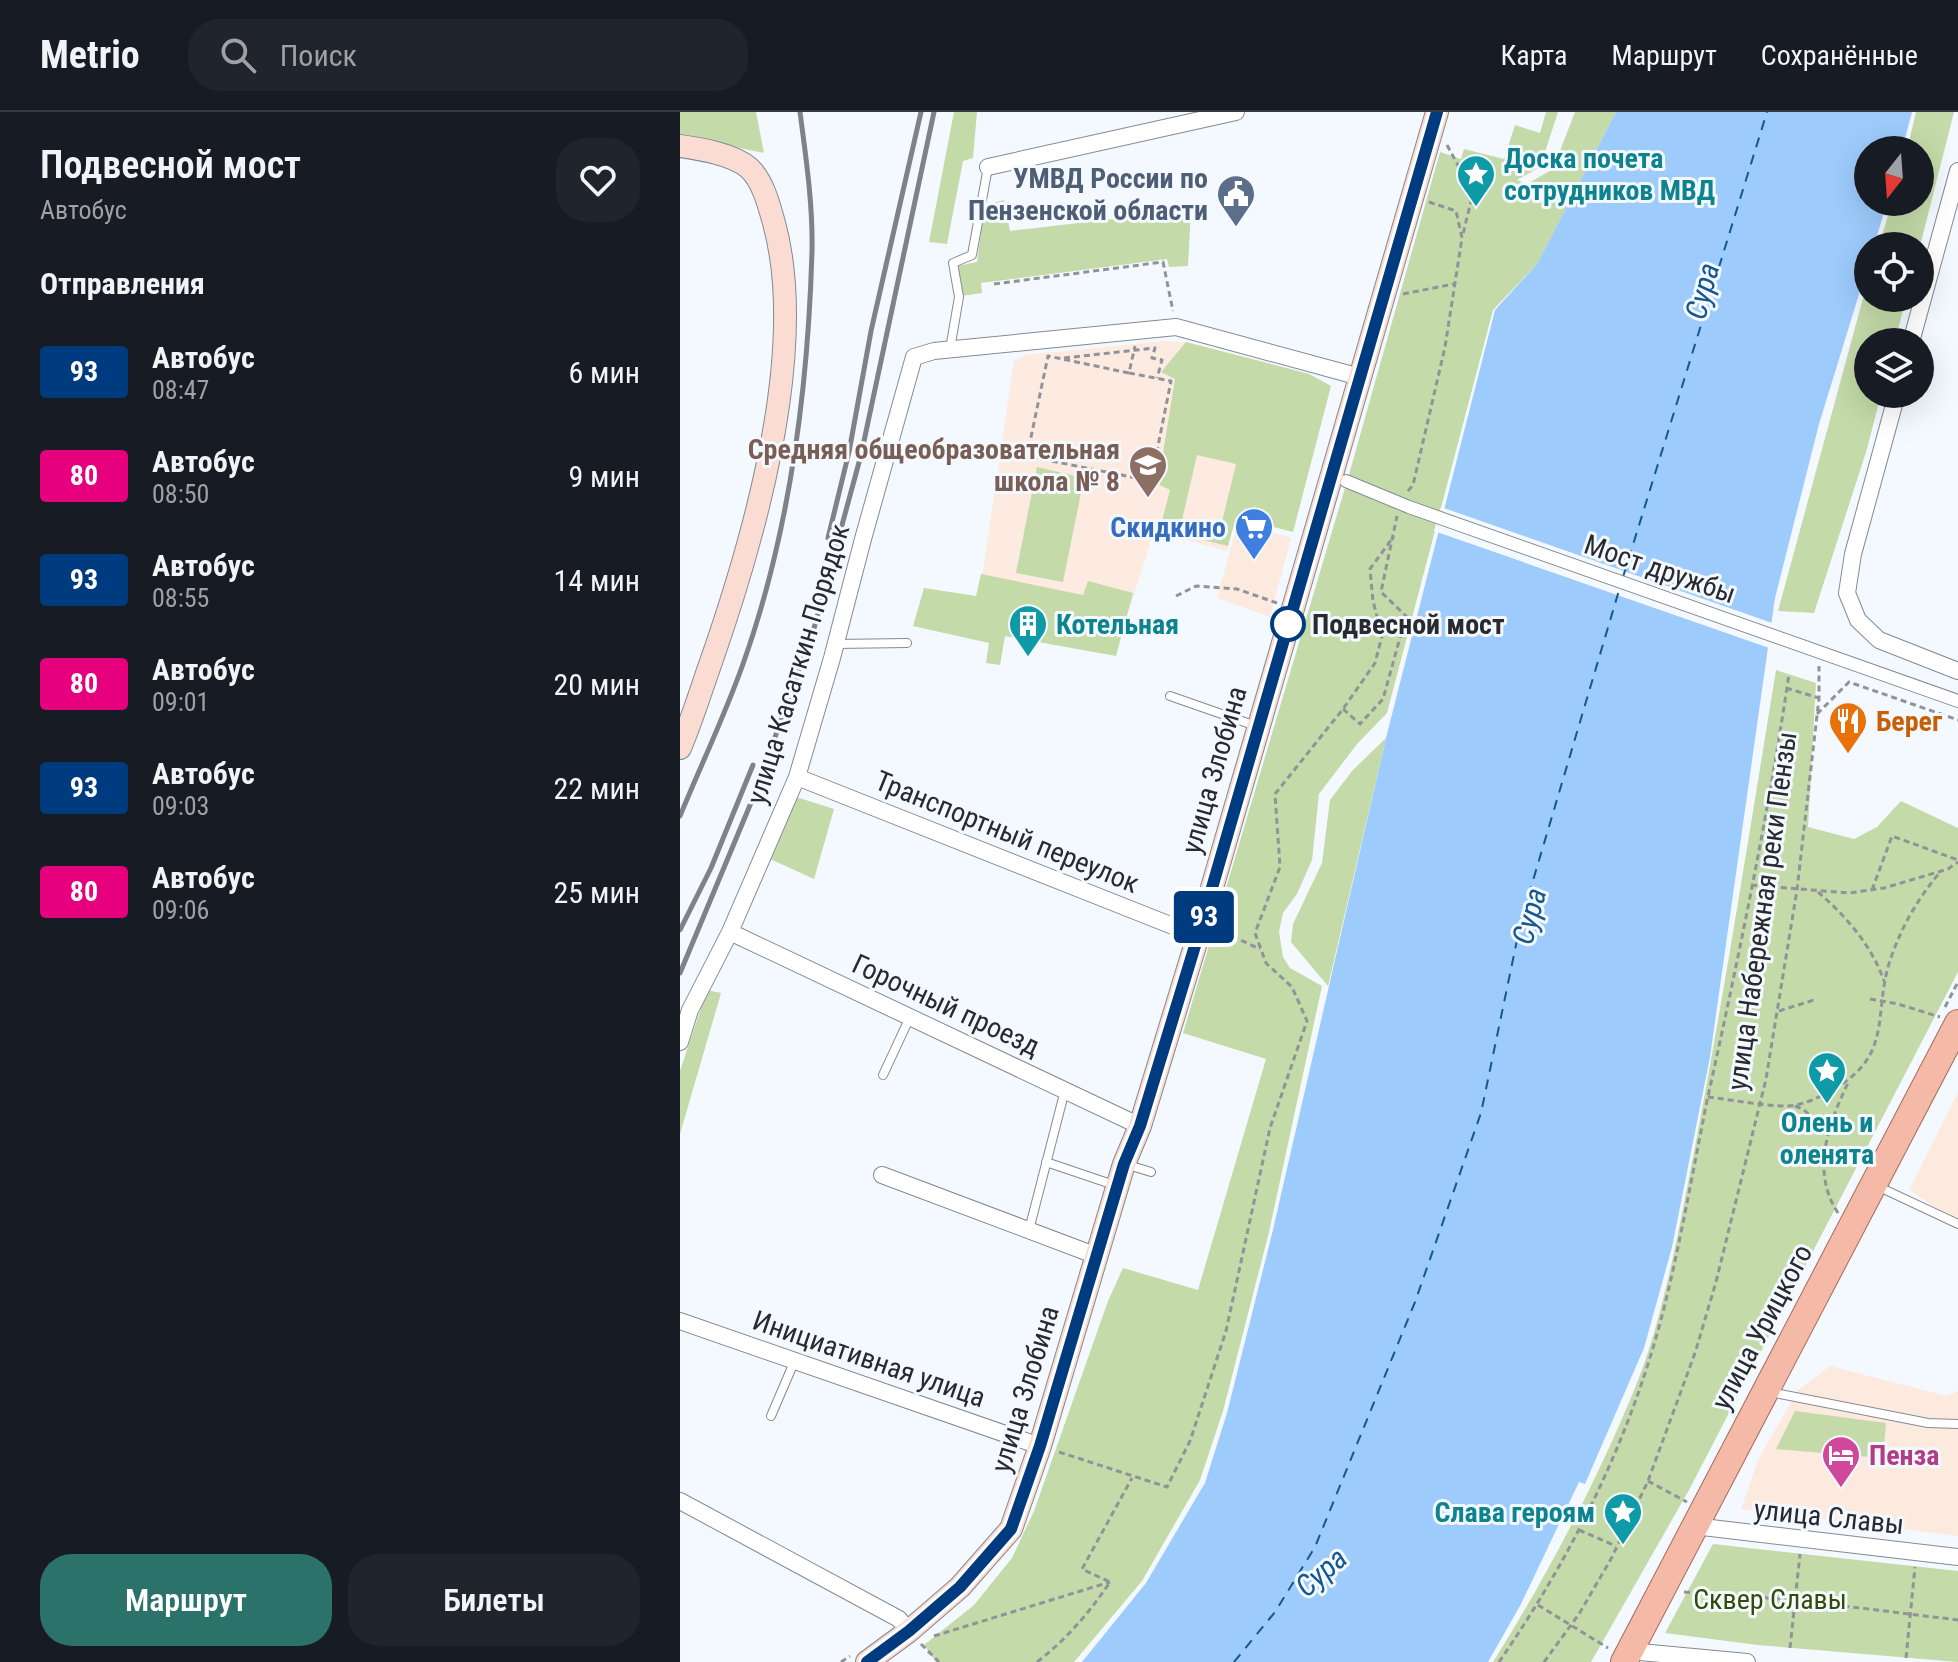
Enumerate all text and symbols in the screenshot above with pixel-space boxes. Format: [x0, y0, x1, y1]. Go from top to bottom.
search box [188, 19, 748, 91]
text: Metrio [40, 33, 140, 77]
icon: search [216, 33, 260, 77]
text: Поиск [280, 38, 357, 73]
text: Карта [1501, 39, 1567, 72]
text: Маршрут [1611, 39, 1717, 72]
text: Сохранённые [1761, 39, 1918, 72]
north arrow [1854, 136, 1934, 216]
map controls [1854, 136, 1934, 408]
button: heart [556, 138, 640, 222]
place label: Доска почета сотрудников МВД [1504, 142, 1715, 207]
text: Подвесной мост [40, 143, 301, 187]
place icon: Доска почета сотрудников МВД [1455, 153, 1497, 208]
place label: УМВД России по Пензенской области [968, 162, 1208, 227]
public building icon: УМВД России по Пензенской области [1215, 173, 1257, 228]
text: Автобус [40, 195, 127, 225]
button: locate [1854, 232, 1934, 312]
water label: Сура [1678, 259, 1726, 323]
text: Отправления [40, 266, 205, 301]
button: layers [1854, 328, 1934, 408]
text: Автобус [152, 340, 255, 375]
text: 93 [70, 355, 98, 388]
text: 6 мин [568, 355, 640, 390]
text: 08:47 [152, 375, 209, 405]
place label: Средняя общеобразовательная школа № 8 [748, 433, 1120, 498]
text: Автобус [152, 444, 255, 479]
school or university icon: Средняя общеобразовательная школа № 8 [1127, 444, 1169, 499]
text: 80 [70, 459, 98, 492]
text: 9 мин [568, 459, 640, 494]
text: 08:50 [152, 479, 209, 509]
supermarket icon: Скидкино [1233, 506, 1275, 561]
place label: Скидкино [1110, 511, 1226, 544]
street label: улица Касаткин Порядок [740, 520, 856, 808]
street label: Мост дружбы [1580, 528, 1740, 610]
text: Автобус [152, 548, 255, 583]
text: 93 [70, 563, 98, 596]
text: 14 мин [554, 563, 640, 598]
text: 08:55 [152, 583, 209, 613]
building icon: Котельная [1007, 603, 1049, 658]
marker: Подвесной мост [1271, 607, 1305, 641]
place label: Котельная [1056, 608, 1179, 641]
place label: Подвесной мост [1312, 608, 1505, 641]
text: Автобус [152, 652, 255, 687]
text: 80 [70, 667, 98, 700]
text: 20 мин [554, 667, 640, 702]
street label: улица Злобина [1174, 683, 1254, 857]
text: 09:01 [152, 687, 209, 717]
restaurant icon: Берег [1827, 700, 1869, 755]
place label: Берег [1876, 705, 1943, 738]
street label: улица Набережная реки Пензы [1720, 729, 1804, 1093]
text: Автобус [152, 756, 255, 791]
street label: Транспортный переулок [870, 764, 1144, 900]
text: 93 [70, 771, 98, 804]
text: 22 мин [554, 771, 640, 806]
text: 09:03 [152, 791, 209, 821]
text: Автобус [152, 860, 255, 895]
text: 80 [70, 875, 98, 908]
text: 25 мин [554, 875, 640, 910]
water label: Сура [1505, 884, 1553, 948]
line badge: 93 [1168, 891, 1240, 943]
text: 09:06 [152, 895, 209, 925]
text: 93 [1190, 900, 1218, 933]
street label: Горочный проезд [847, 947, 1045, 1063]
place icon: Олень и оленята [1806, 1050, 1848, 1105]
place label: Олень и оленята [1780, 1106, 1874, 1171]
street label: улица Урицкого [1705, 1239, 1819, 1415]
street label: улица Злобина [984, 1302, 1066, 1476]
street label: Инициативная улица [748, 1304, 990, 1414]
hotel icon: Пенза [1820, 1434, 1862, 1489]
place label: Пенза [1869, 1439, 1939, 1472]
place icon: Слава героям [1602, 1491, 1644, 1546]
street label: улица Славы [1752, 1493, 1906, 1541]
place label: Слава героям [1435, 1496, 1595, 1529]
water label: Сура [1288, 1540, 1354, 1604]
button: Маршрут [40, 1554, 332, 1646]
button: Билеты [348, 1554, 640, 1646]
park label: Сквер Славы [1693, 1583, 1847, 1616]

